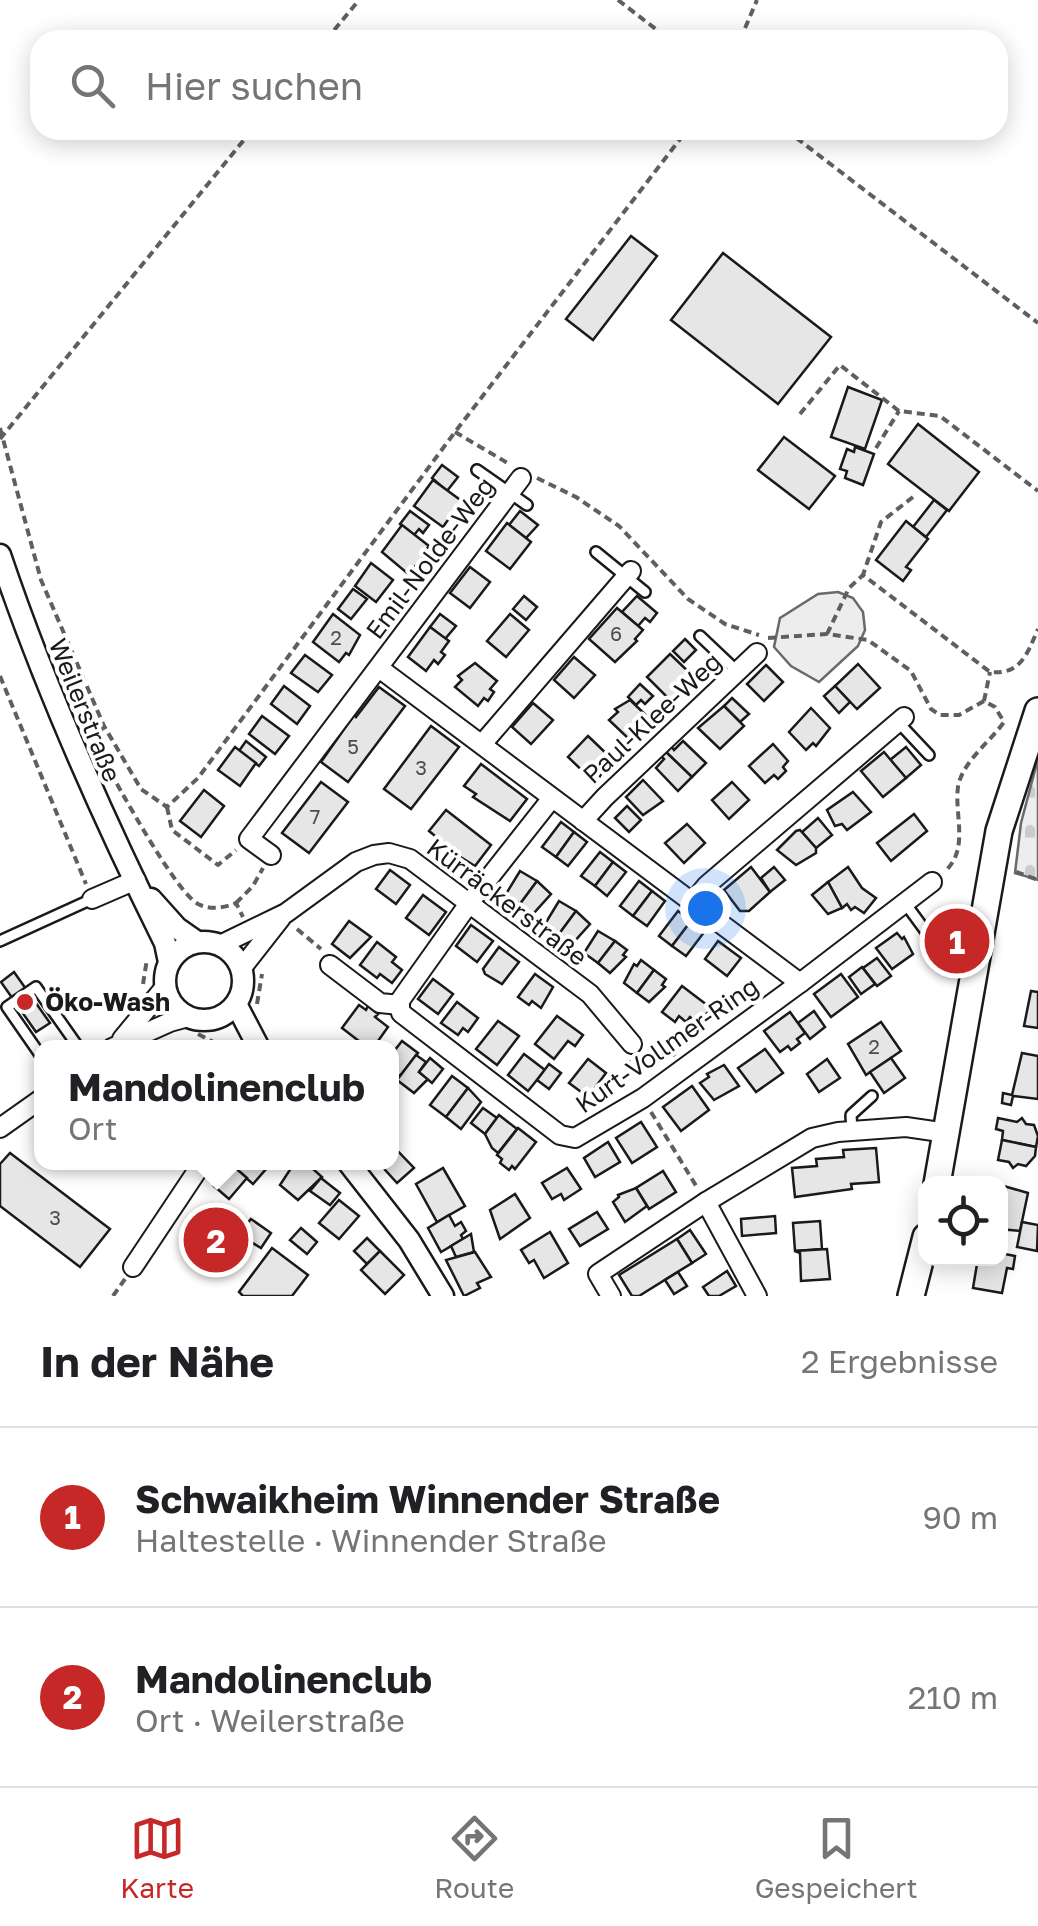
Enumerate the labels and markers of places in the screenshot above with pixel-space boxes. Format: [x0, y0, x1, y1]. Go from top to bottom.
pin: 1 [924, 904, 990, 978]
place label: Öko-Wash [45, 986, 170, 1017]
marker: Öko-Wash [14, 991, 36, 1013]
pin: 2 [184, 1202, 248, 1278]

